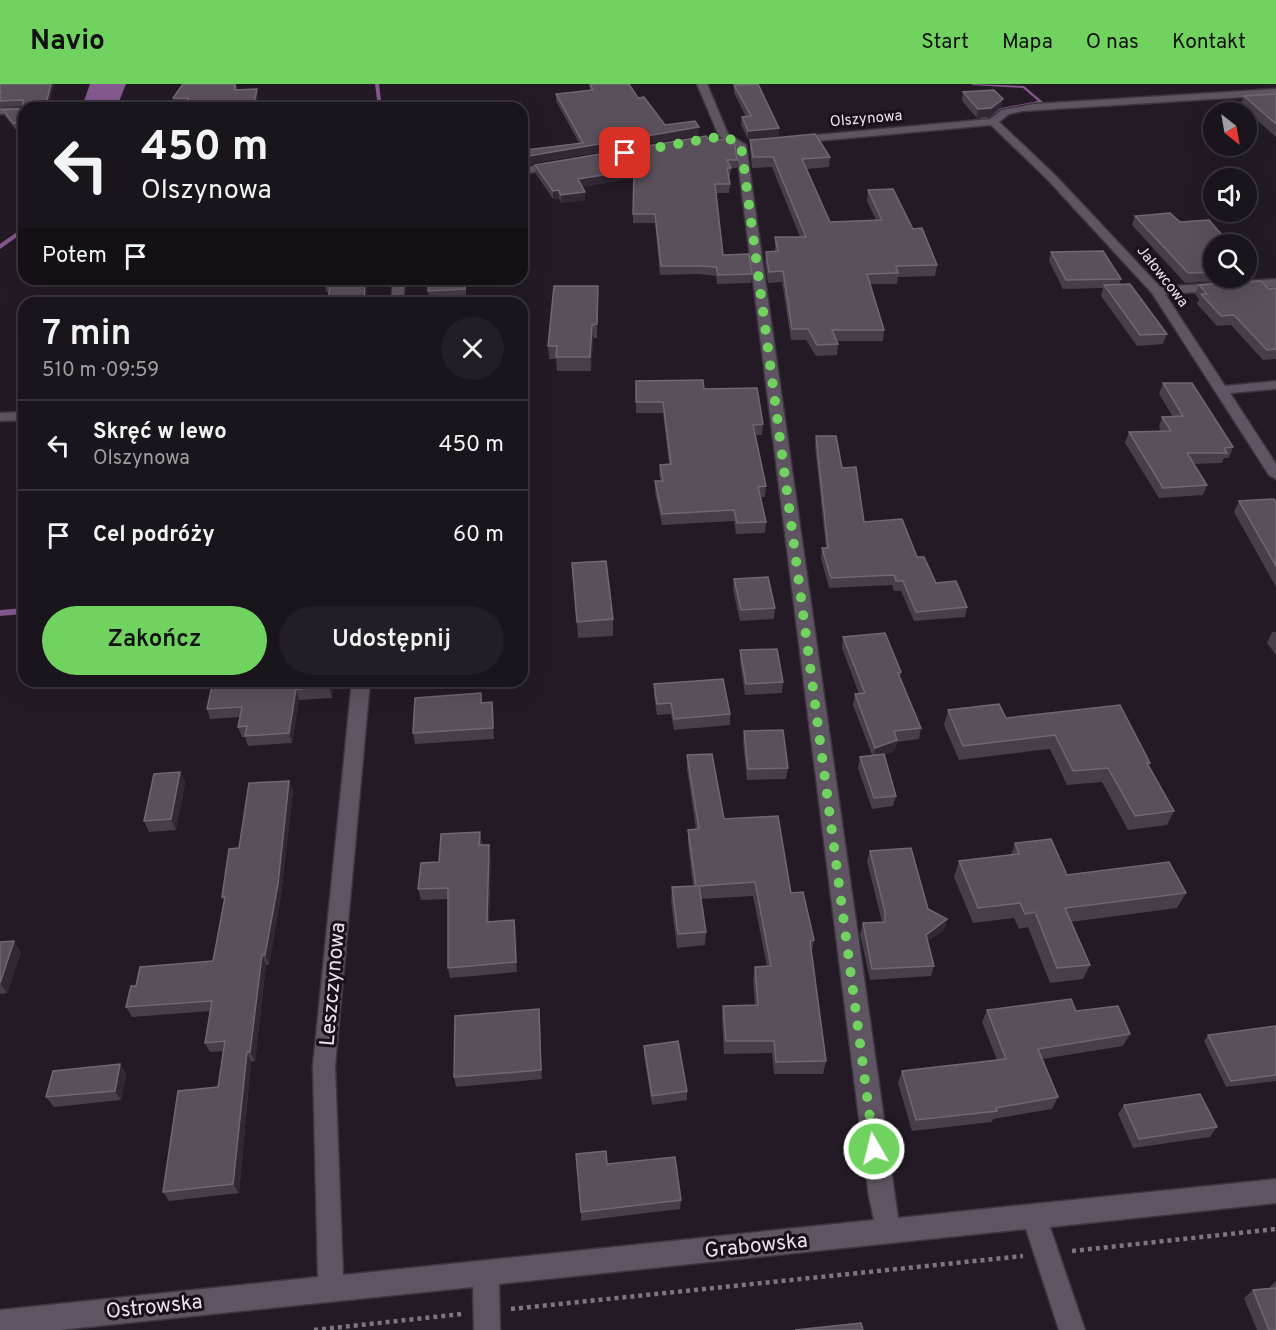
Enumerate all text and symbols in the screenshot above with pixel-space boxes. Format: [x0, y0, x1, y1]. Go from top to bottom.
text: Navio [30, 24, 105, 60]
text: Start [921, 29, 969, 56]
text: Mapa [1002, 29, 1053, 56]
text: O nas [1086, 29, 1139, 56]
text: Kontakt [1172, 29, 1246, 56]
north arrow [1203, 102, 1257, 156]
map controls [1203, 102, 1257, 288]
street label: Olszynowa [829, 107, 903, 132]
text: 450 m [141, 122, 268, 175]
icon: left [42, 126, 120, 204]
pin [599, 127, 650, 178]
icon: arrive [608, 136, 641, 169]
button: sound [1203, 168, 1257, 222]
text: Olszynowa [141, 174, 272, 208]
button: search [1203, 234, 1257, 288]
icon: arrive [119, 240, 152, 273]
street label: Jałowcowa [1132, 242, 1192, 312]
text: Potem [42, 243, 107, 270]
text: 7 min [42, 312, 131, 358]
button: close [441, 317, 504, 380]
text: 510 m · 09:59 [42, 358, 159, 384]
text: Skręć w lewo [93, 419, 227, 446]
icon: left [42, 429, 75, 462]
text: 450 m [439, 432, 504, 459]
text: Olszynowa [93, 446, 190, 472]
icon: arrive [42, 519, 75, 552]
text: Cel podróży [93, 522, 215, 549]
text: 60 m [453, 522, 504, 549]
button: Zakończ [42, 606, 267, 675]
button: Udostępnij [279, 606, 504, 675]
street label: Leszczynowa [315, 921, 352, 1047]
position arrow [842, 1117, 906, 1181]
street label: Grabowska [703, 1228, 809, 1265]
street label: Ostrowska [104, 1289, 204, 1326]

